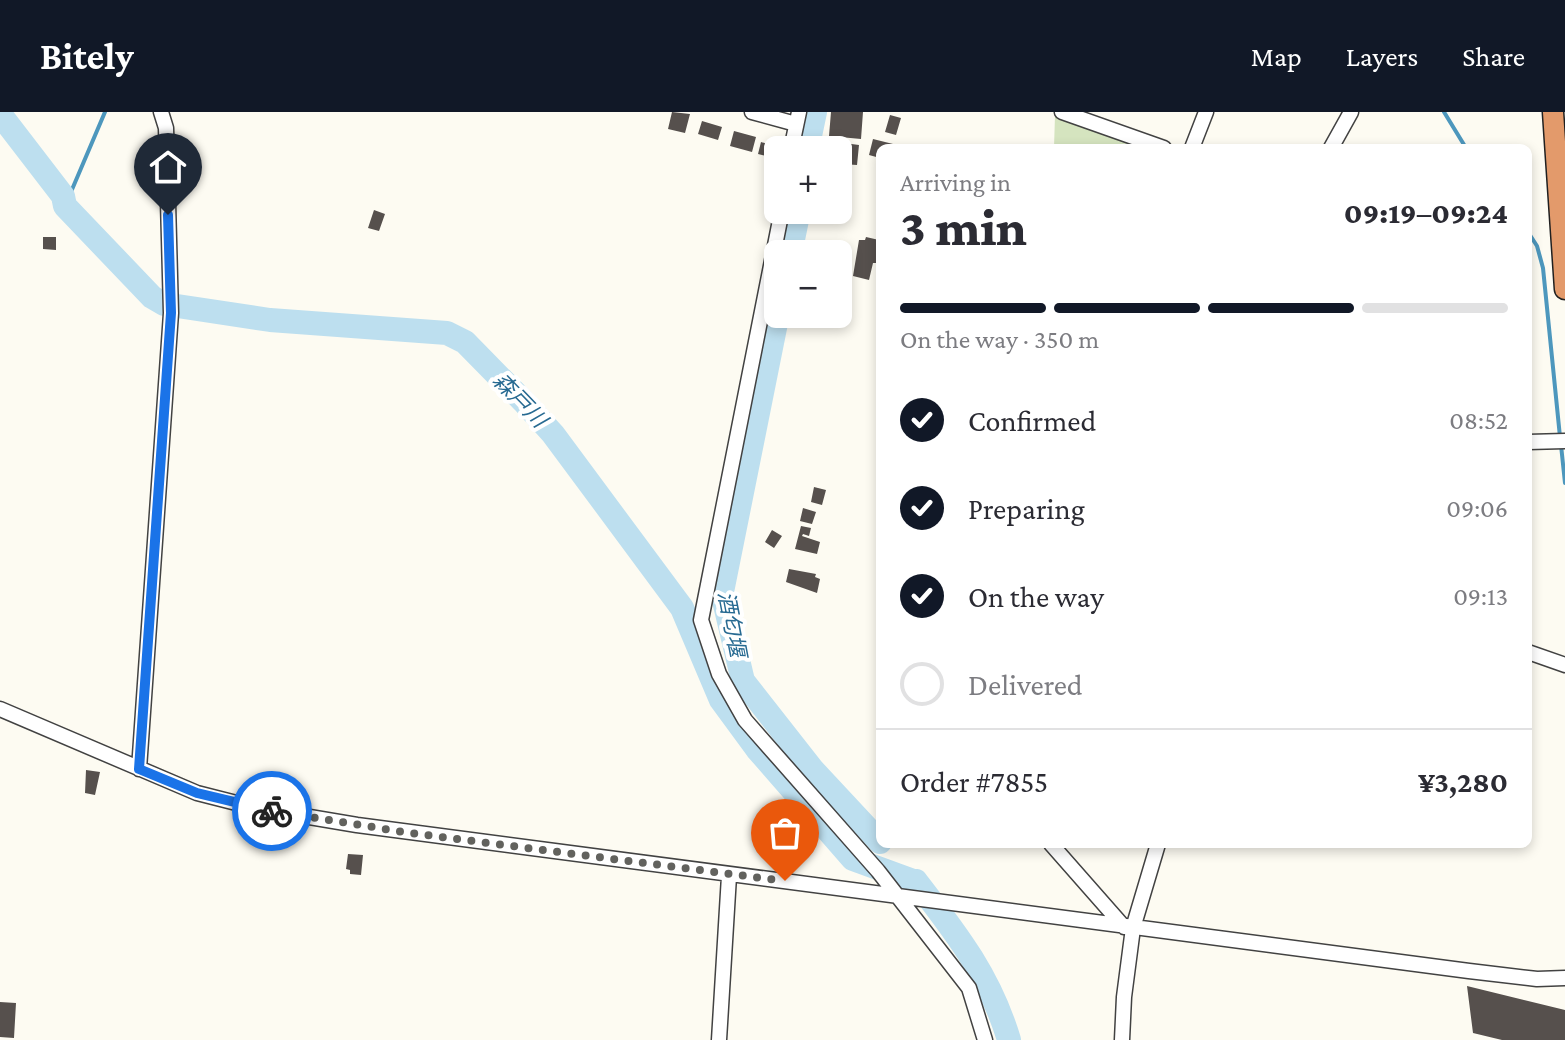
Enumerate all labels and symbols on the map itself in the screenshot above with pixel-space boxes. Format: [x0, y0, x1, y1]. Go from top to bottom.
pin [134, 133, 202, 215]
water label: 森戸川 [488, 368, 553, 434]
water label: 酒匂堰 [713, 589, 751, 663]
courier [232, 771, 312, 851]
pin [751, 799, 819, 881]

